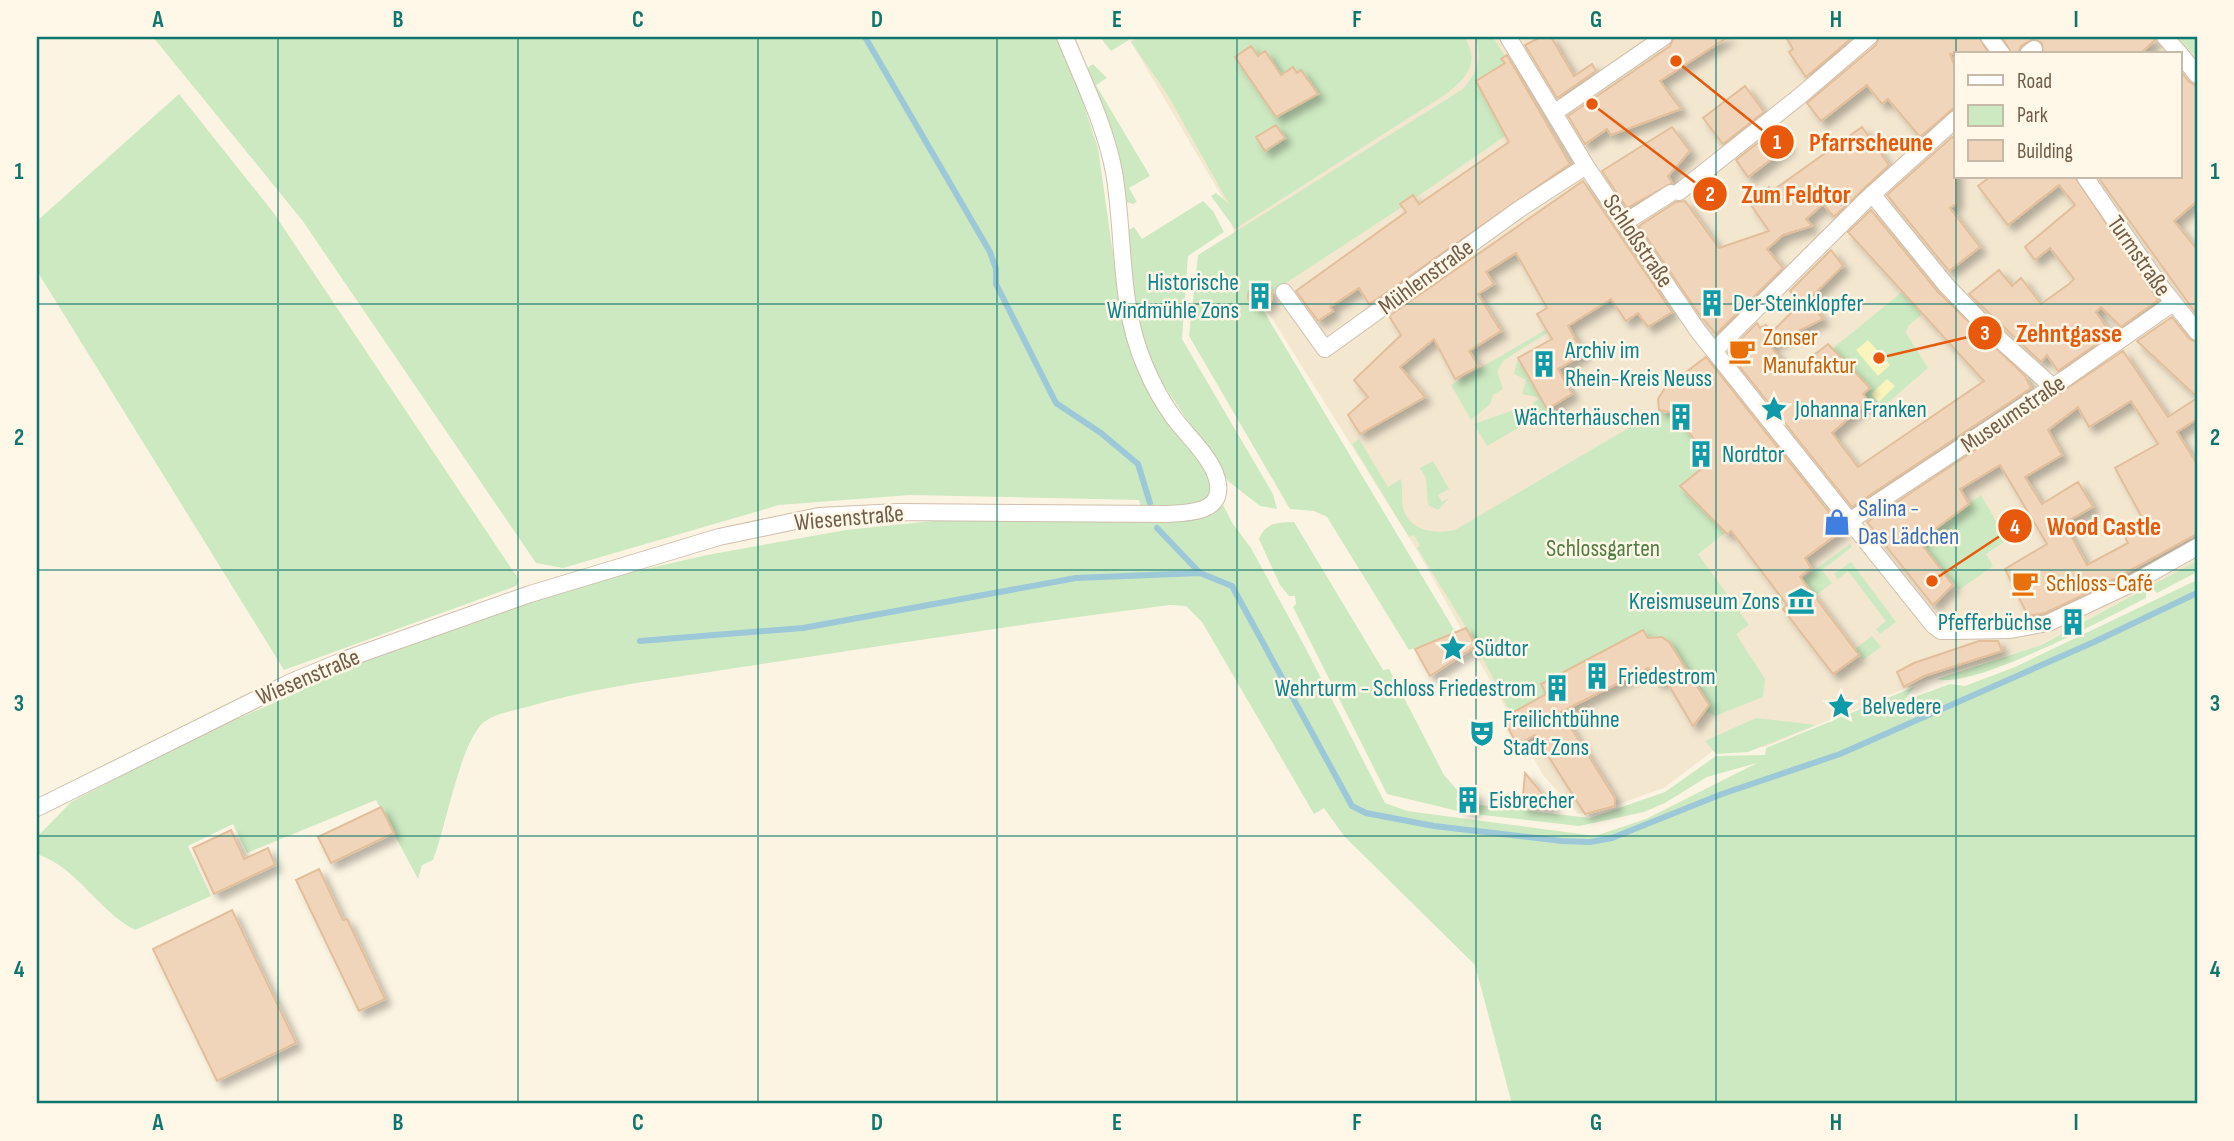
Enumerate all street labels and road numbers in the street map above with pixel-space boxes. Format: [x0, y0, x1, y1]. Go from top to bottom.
street label: Schloßstraße [1596, 189, 1680, 293]
street label: Turmstraße [2101, 210, 2177, 302]
street label: Mühlenstraße [1373, 233, 1479, 321]
street label: Museumstraße [1955, 369, 2071, 459]
street label: Wiesenstraße [793, 499, 905, 537]
street label: Wiesenstraße [252, 642, 364, 712]

